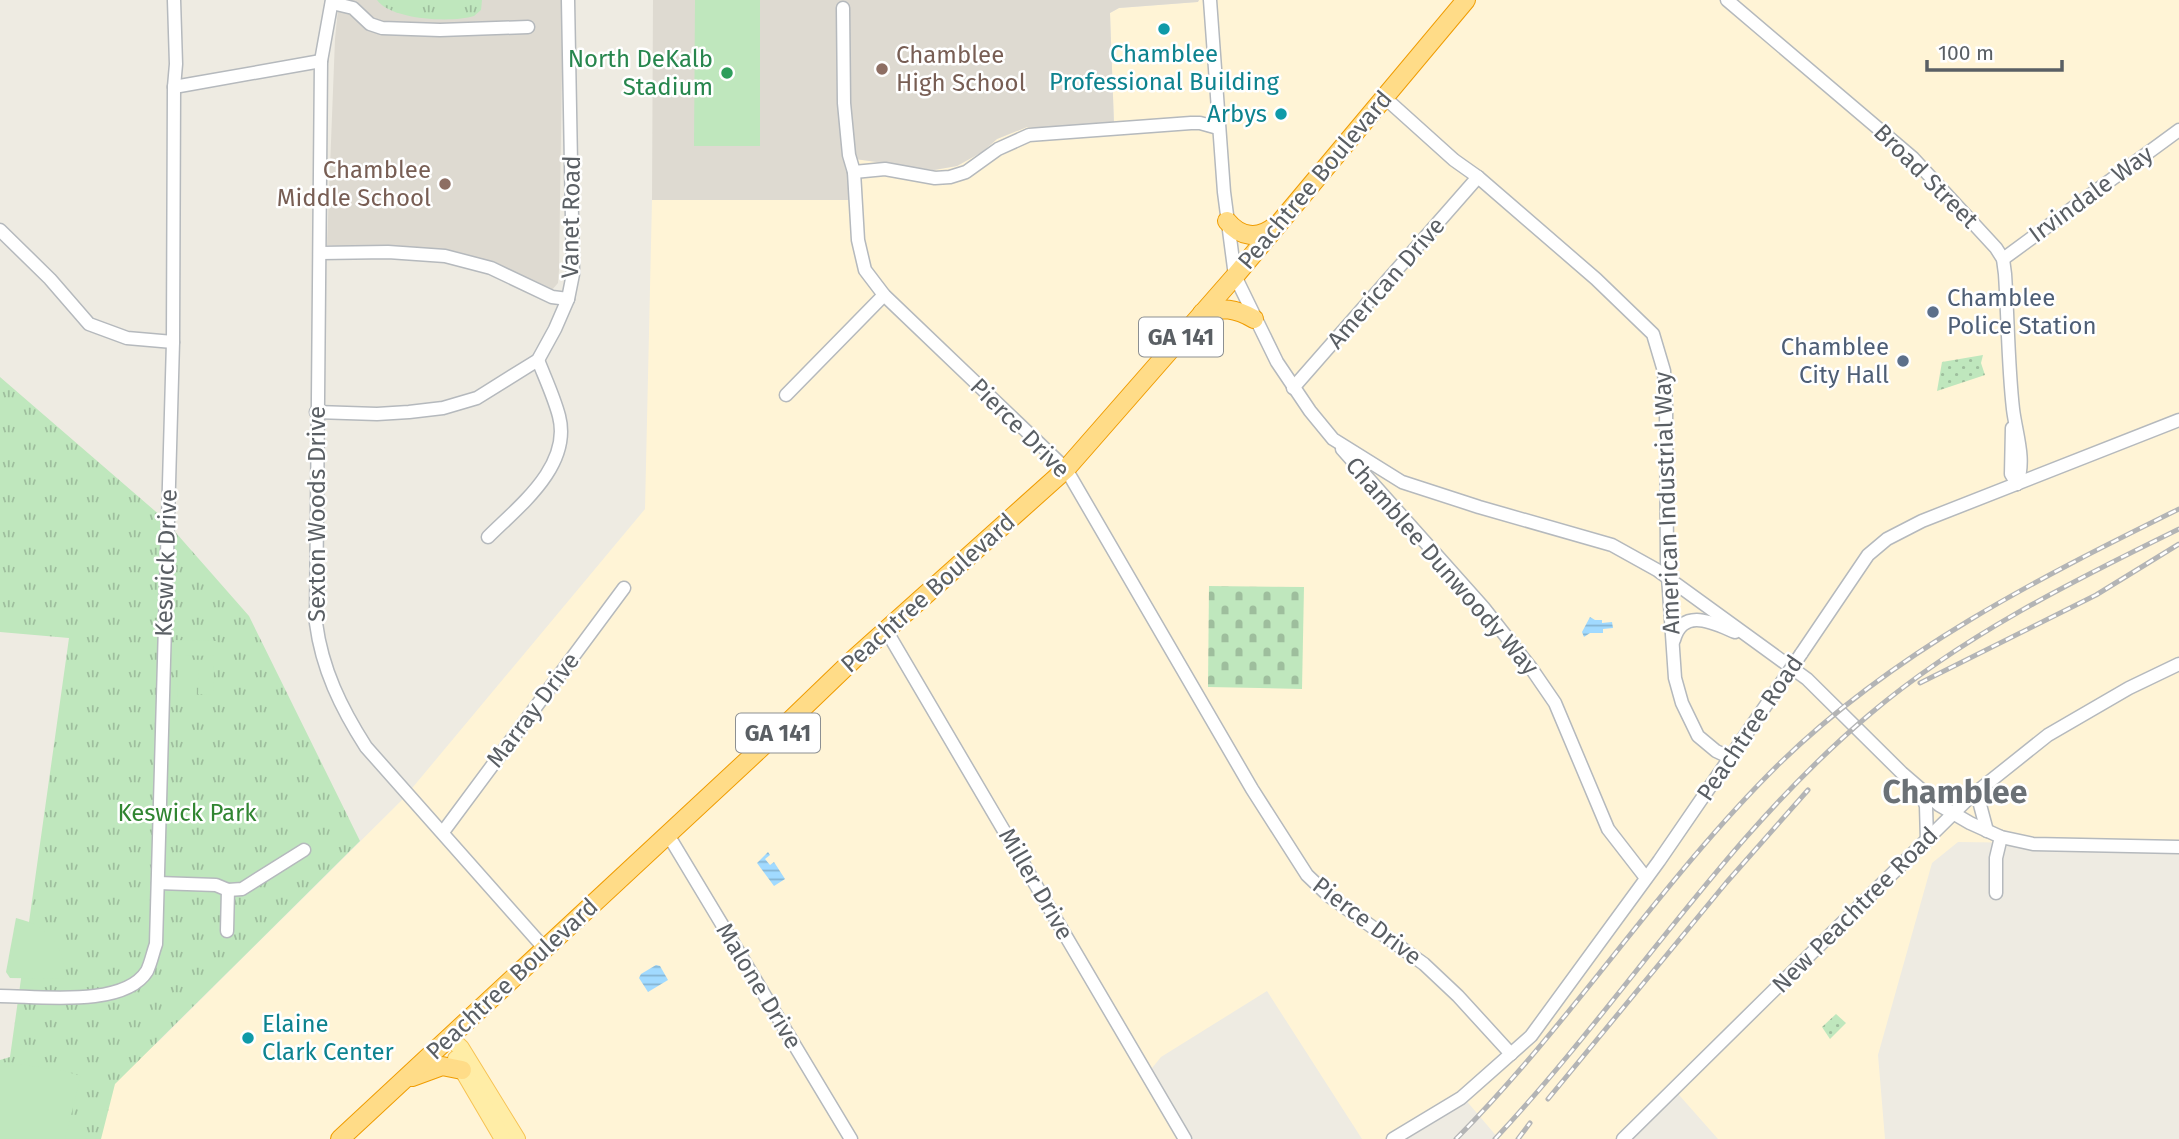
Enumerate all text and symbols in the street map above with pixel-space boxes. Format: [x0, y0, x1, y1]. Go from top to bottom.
marker: Chamblee Professional Building [1156, 21, 1172, 37]
scale bar [1927, 28, 2062, 72]
place label: Chamblee Professional Building [1049, 40, 1280, 96]
text: 100 m [1938, 40, 1994, 66]
place label: Chamblee High School [896, 41, 1026, 97]
place label: North DeKalb Stadium [568, 45, 713, 101]
marker: Chamblee High School [874, 61, 890, 77]
marker: North DeKalb Stadium [719, 65, 735, 81]
street label: Peachtree Boulevard [1232, 85, 1398, 275]
place label: Arbys [1207, 100, 1267, 128]
marker: Arbys [1273, 106, 1289, 122]
street label: Broad Street [1868, 118, 1984, 234]
street label: Irvindale Way [2024, 140, 2158, 248]
street label: Vanet Road [556, 155, 586, 279]
place label: Chamblee Middle School [277, 156, 431, 212]
marker: Chamblee Middle School [437, 176, 453, 192]
street label: American Drive [1321, 212, 1451, 354]
place label: Chamblee Police Station [1947, 284, 2097, 340]
marker: Chamblee Police Station [1925, 304, 1941, 320]
road number: GA 141 [1139, 318, 1223, 356]
place label: Chamblee City Hall [1781, 333, 1889, 389]
marker: Chamblee City Hall [1895, 353, 1911, 369]
street label: American Industrial Way [1648, 371, 1686, 635]
street label: Pierce Drive [964, 372, 1076, 484]
street label: Sexton Woods Drive [303, 406, 331, 622]
street label: Chamblee Dunwoody Way [1340, 451, 1544, 681]
street label: Keswick Drive [149, 488, 183, 638]
street label: Peachtree Boulevard [835, 508, 1021, 678]
street label: Marray Drive [481, 647, 585, 773]
street label: Peachtree Road [1691, 650, 1809, 806]
road number: GA 141 [736, 713, 820, 752]
district label: Chamblee [1883, 773, 2027, 811]
park label: Keswick Park [117, 799, 257, 827]
street label: New Peachtree Road [1766, 821, 1944, 999]
street label: Miller Drive [993, 823, 1079, 945]
street label: Pierce Drive [1307, 871, 1427, 971]
street label: Peachtree Boulevard [420, 892, 604, 1066]
street label: Malone Drive [710, 918, 808, 1054]
place label: Elaine Clark Center [262, 1010, 395, 1066]
marker: Elaine Clark Center [240, 1030, 256, 1046]

